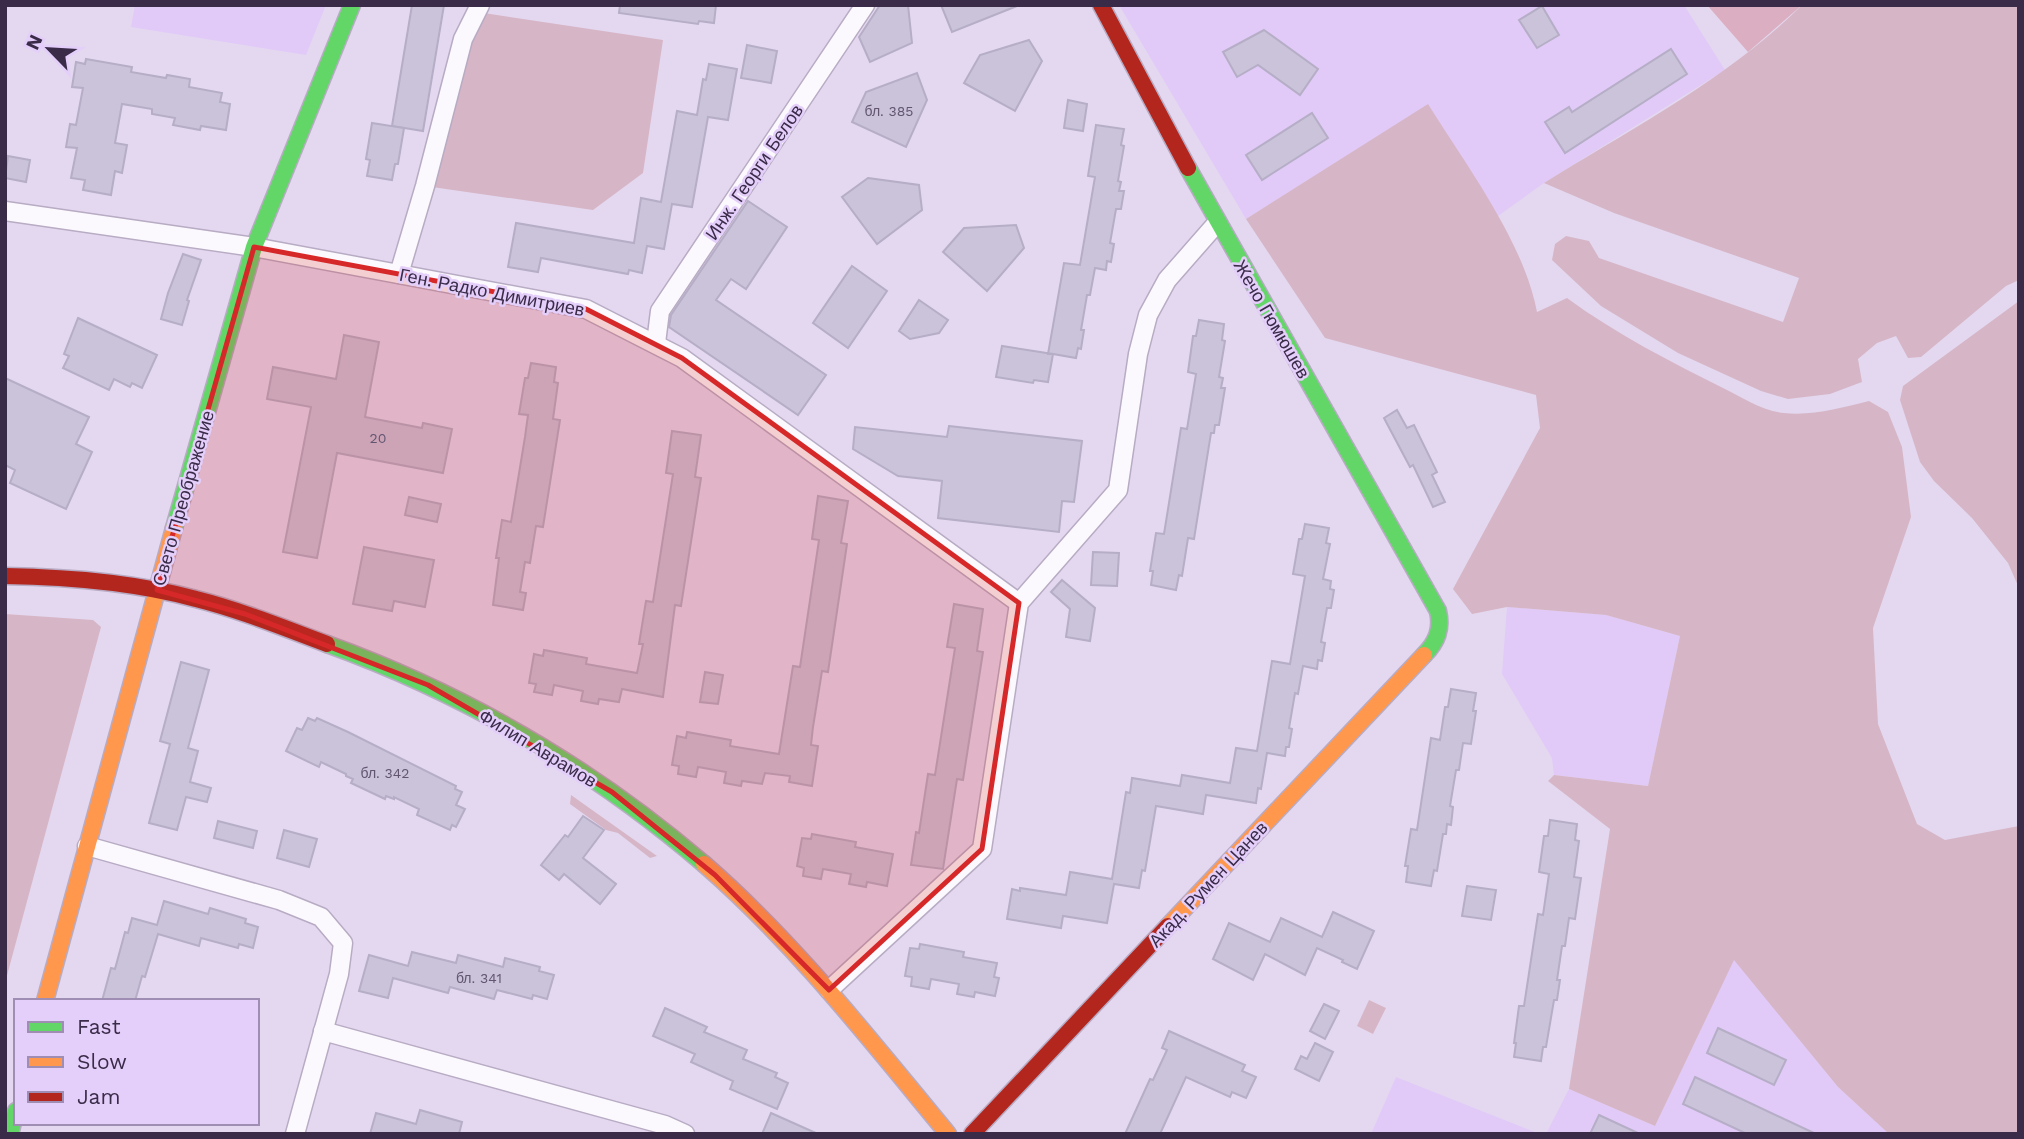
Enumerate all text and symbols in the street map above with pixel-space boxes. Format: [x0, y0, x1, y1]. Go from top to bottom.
north arrow [14, 14, 84, 84]
text: N [21, 31, 47, 53]
street label: Инж. Георги Белов [701, 100, 807, 244]
house number: бл. 385 [865, 103, 914, 119]
street label: Жечо Гюмюшев [1230, 256, 1314, 382]
street label: Ген. Радко Димитриев [398, 264, 586, 320]
street label: Свето Преображение [148, 408, 218, 588]
house number: 20 [370, 430, 386, 446]
street label: Филип Аврамов [475, 705, 601, 791]
house number: бл. 342 [361, 765, 409, 781]
street label: Акад. Румен Цанев [1144, 817, 1272, 951]
house number: бл. 341 [456, 970, 502, 986]
legend [14, 999, 259, 1125]
text: Fast [77, 1014, 121, 1039]
text: Slow [77, 1049, 127, 1074]
text: Jam [77, 1084, 120, 1109]

